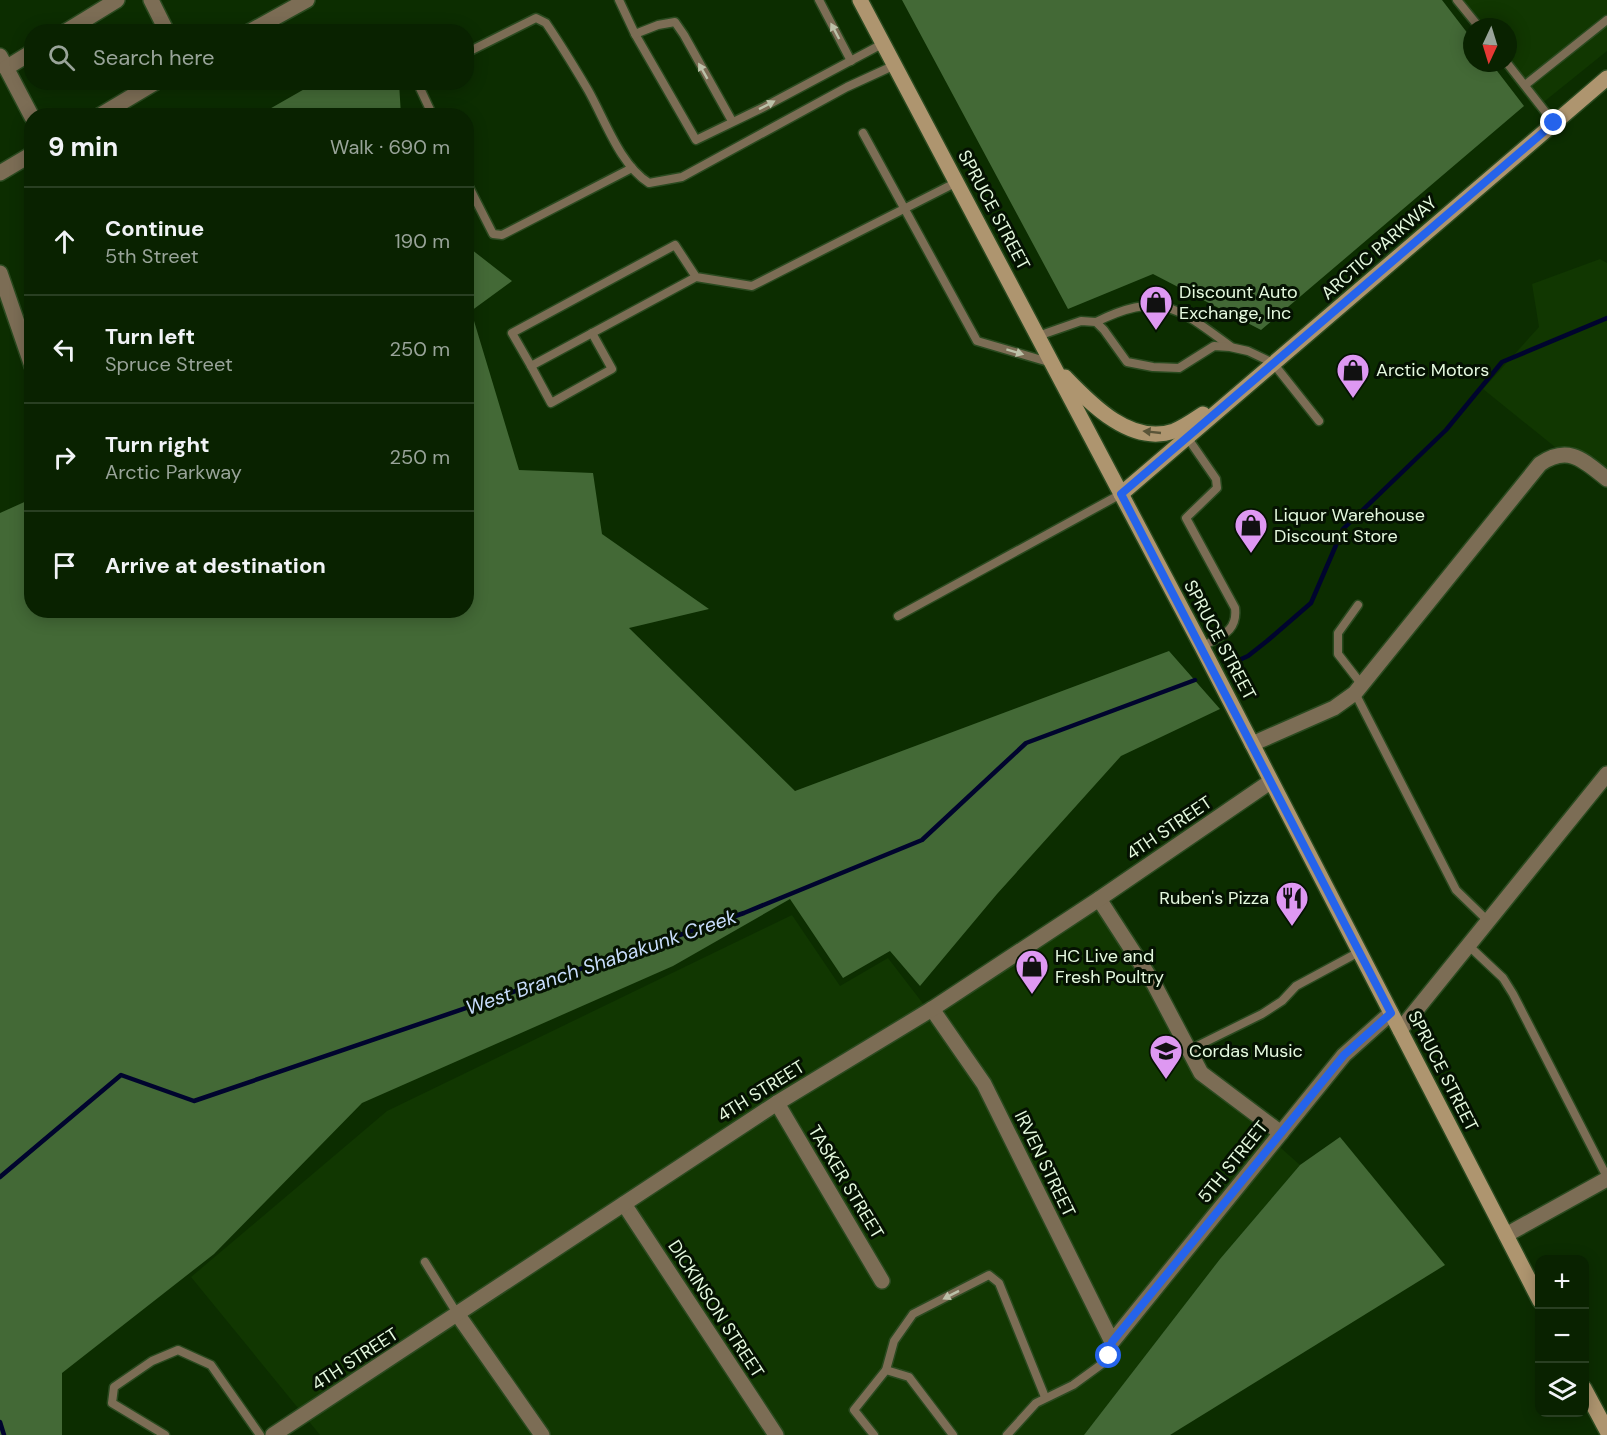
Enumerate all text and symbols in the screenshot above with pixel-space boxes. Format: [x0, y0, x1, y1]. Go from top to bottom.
north arrow [1463, 18, 1517, 72]
one-way arrow [830, 22, 840, 39]
search box [24, 24, 474, 90]
icon: search [45, 41, 78, 74]
text: Search here [93, 43, 214, 72]
one-way arrow [698, 62, 708, 79]
one-way arrow [759, 100, 776, 110]
route end [1540, 109, 1566, 135]
text: 9 min [48, 130, 118, 164]
text: Walk · 690 m [330, 134, 450, 160]
street label: SPRUCE STREET [952, 146, 1036, 274]
street label: ARCTIC PARKWAY [1316, 191, 1443, 305]
text: Continue [105, 214, 204, 243]
icon: ahead [48, 225, 81, 258]
text: 190 m [394, 228, 450, 254]
text: 5th Street [105, 243, 199, 269]
place label: Discount Auto Exchange, Inc [1179, 280, 1298, 325]
shop icon: Discount Auto Exchange, Inc [1138, 284, 1174, 331]
text: Turn left [105, 322, 195, 351]
icon: left [48, 333, 81, 366]
text: 250 m [389, 336, 450, 362]
one-way arrow [1006, 348, 1024, 357]
text: Spruce Street [105, 351, 233, 377]
shop icon: Arctic Motors [1335, 352, 1371, 399]
place label: Arctic Motors [1376, 358, 1489, 382]
one-way arrow [1143, 427, 1162, 437]
text: Turn right [105, 430, 210, 459]
icon: right [48, 441, 81, 474]
text: 250 m [389, 444, 450, 470]
text: Arctic Parkway [105, 459, 242, 485]
place label: Liquor Warehouse Discount Store [1274, 503, 1425, 548]
shop icon: Liquor Warehouse Discount Store [1233, 507, 1269, 554]
icon: arrive [48, 549, 81, 582]
text: Arrive at destination [105, 551, 326, 580]
street label: SPRUCE STREET [1178, 576, 1262, 704]
street label: 4TH STREET [1121, 790, 1217, 866]
restaurant icon: Ruben's Pizza [1274, 880, 1310, 927]
place label: Ruben's Pizza [1159, 886, 1269, 910]
water label: West Branch Shabakunk Creek [462, 903, 741, 1021]
place label: HC Live and Fresh Poultry [1055, 944, 1164, 989]
shop icon: HC Live and Fresh Poultry [1014, 948, 1050, 995]
street label: SPRUCE STREET [1402, 1006, 1484, 1136]
school or university icon: Cordas Music [1148, 1033, 1184, 1080]
place label: Cordas Music [1189, 1039, 1303, 1063]
street label: 4TH STREET [713, 1055, 809, 1127]
street label: IRVEN STREET [1009, 1107, 1081, 1221]
street label: 5TH STREET [1192, 1116, 1274, 1208]
street label: TASKER STREET [803, 1121, 889, 1243]
street label: DICKINSON STREET [662, 1236, 770, 1382]
map controls [1535, 1255, 1589, 1417]
button: + [1535, 1255, 1589, 1309]
one-way arrow [942, 1289, 960, 1299]
button: − [1535, 1309, 1589, 1363]
street label: 4TH STREET [307, 1322, 403, 1396]
route start [1095, 1342, 1121, 1368]
button: layers [1535, 1363, 1589, 1417]

